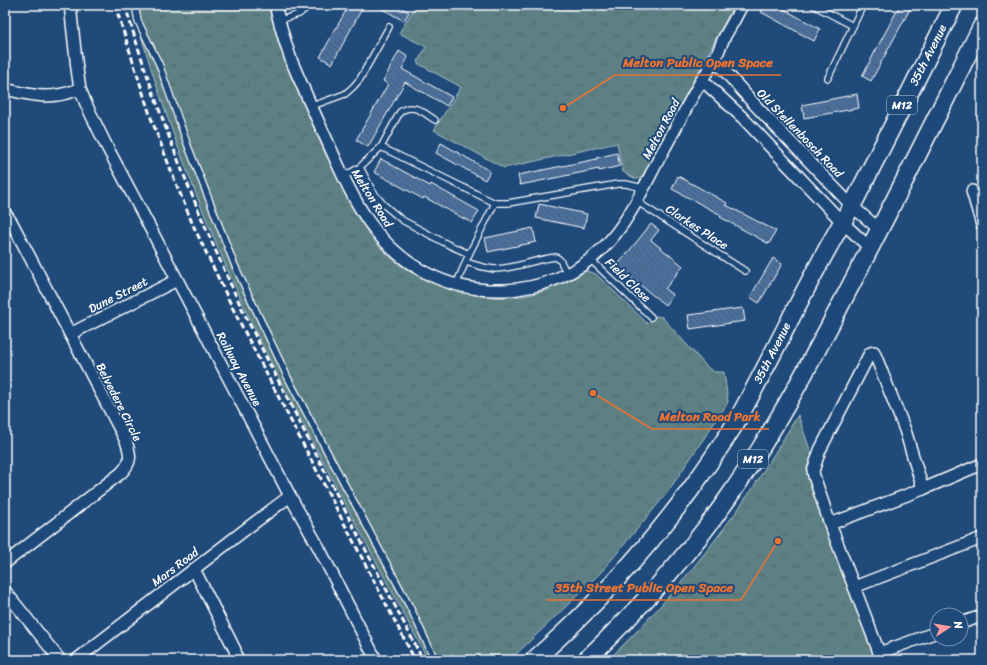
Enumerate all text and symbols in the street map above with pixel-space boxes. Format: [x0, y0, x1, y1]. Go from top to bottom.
street label: 35th Avenue [903, 20, 953, 90]
callout: Melton Public Open Space [615, 50, 781, 75]
text: Melton Public Open Space [622, 51, 773, 74]
street label: Old Stellenbosch Road [751, 83, 849, 184]
street label: Melton Road [636, 93, 687, 163]
road number: M12 [887, 96, 917, 114]
street label: Melton Road [345, 164, 400, 233]
street label: Clarkes Place [661, 198, 733, 256]
street label: Field Close [600, 252, 656, 308]
street label: Dune Street [84, 271, 152, 319]
street label: 35th Avenue [747, 318, 797, 388]
street label: Railway Avenue [210, 328, 268, 411]
street label: Belvedere Circle [90, 359, 148, 446]
callout: Melton Road Park [652, 404, 769, 429]
text: Melton Road Park [658, 405, 761, 428]
road number: M12 [738, 450, 768, 468]
street label: Mars Road [146, 541, 204, 592]
callout: 35th Street Public Open Space [546, 575, 741, 600]
text: 35th Street Public Open Space [554, 576, 733, 599]
north arrow [929, 607, 969, 647]
text: N [948, 618, 968, 631]

